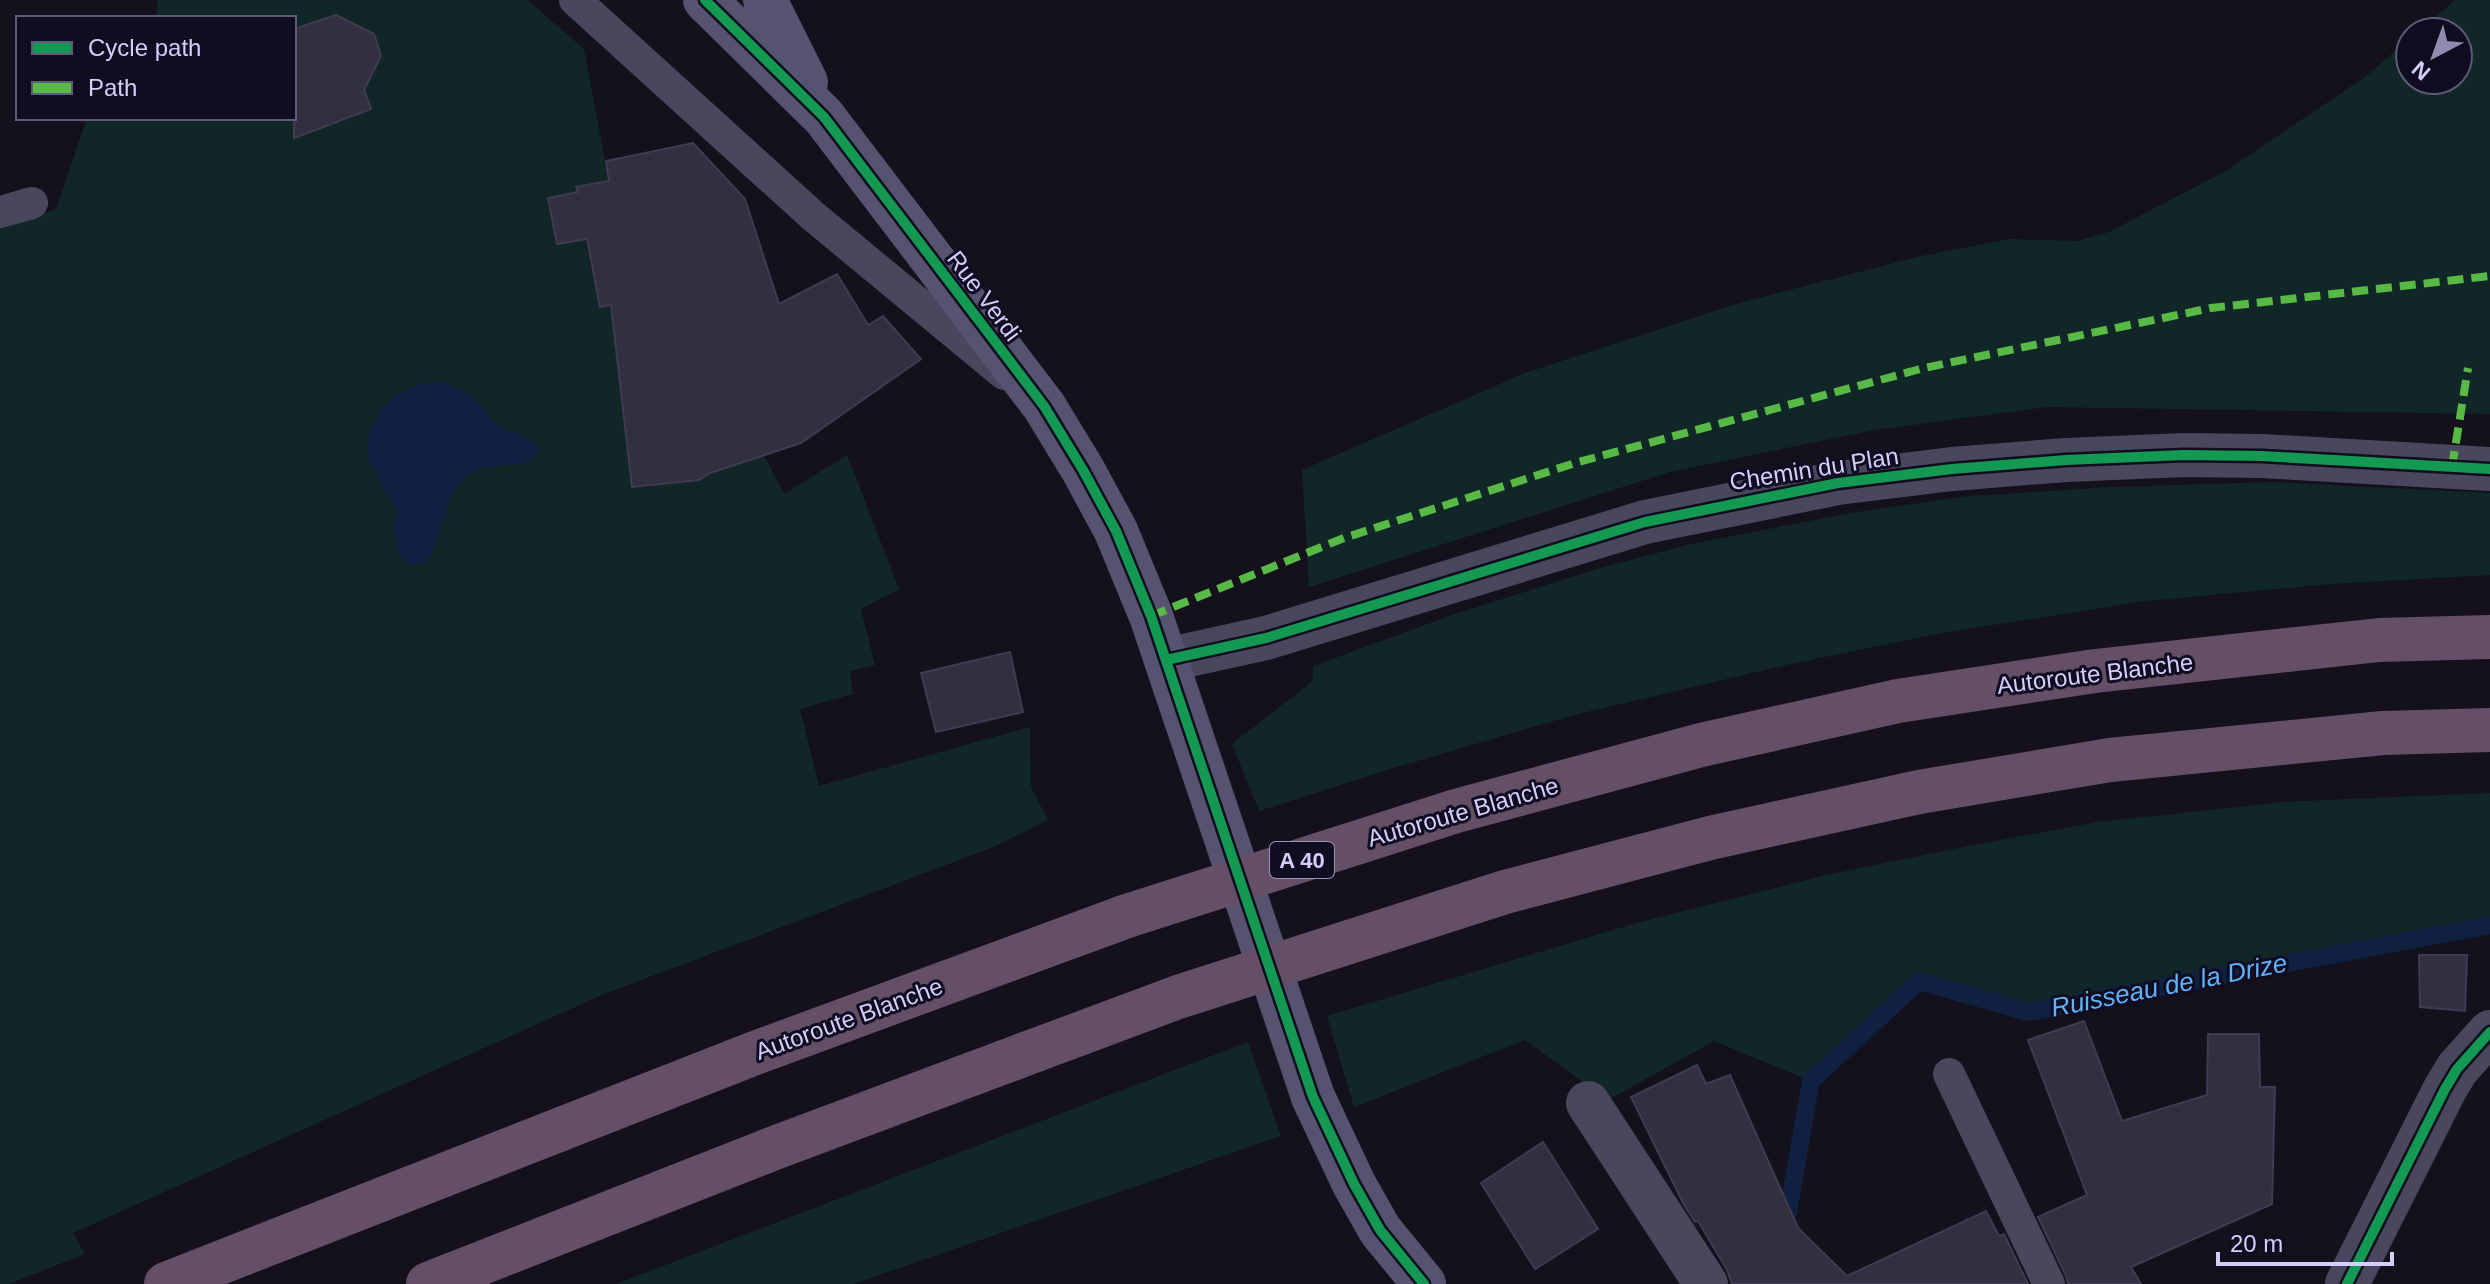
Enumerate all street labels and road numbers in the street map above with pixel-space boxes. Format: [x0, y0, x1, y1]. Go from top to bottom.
street label: Rue Verdi [942, 245, 1027, 346]
street label: Chemin du Plan [1727, 442, 1900, 495]
street label: Autoroute Blanche [1995, 648, 2195, 699]
street label: Autoroute Blanche [1364, 771, 1562, 852]
road number: A 40 [1270, 842, 1334, 878]
street label: Autoroute Blanche [751, 972, 946, 1065]

